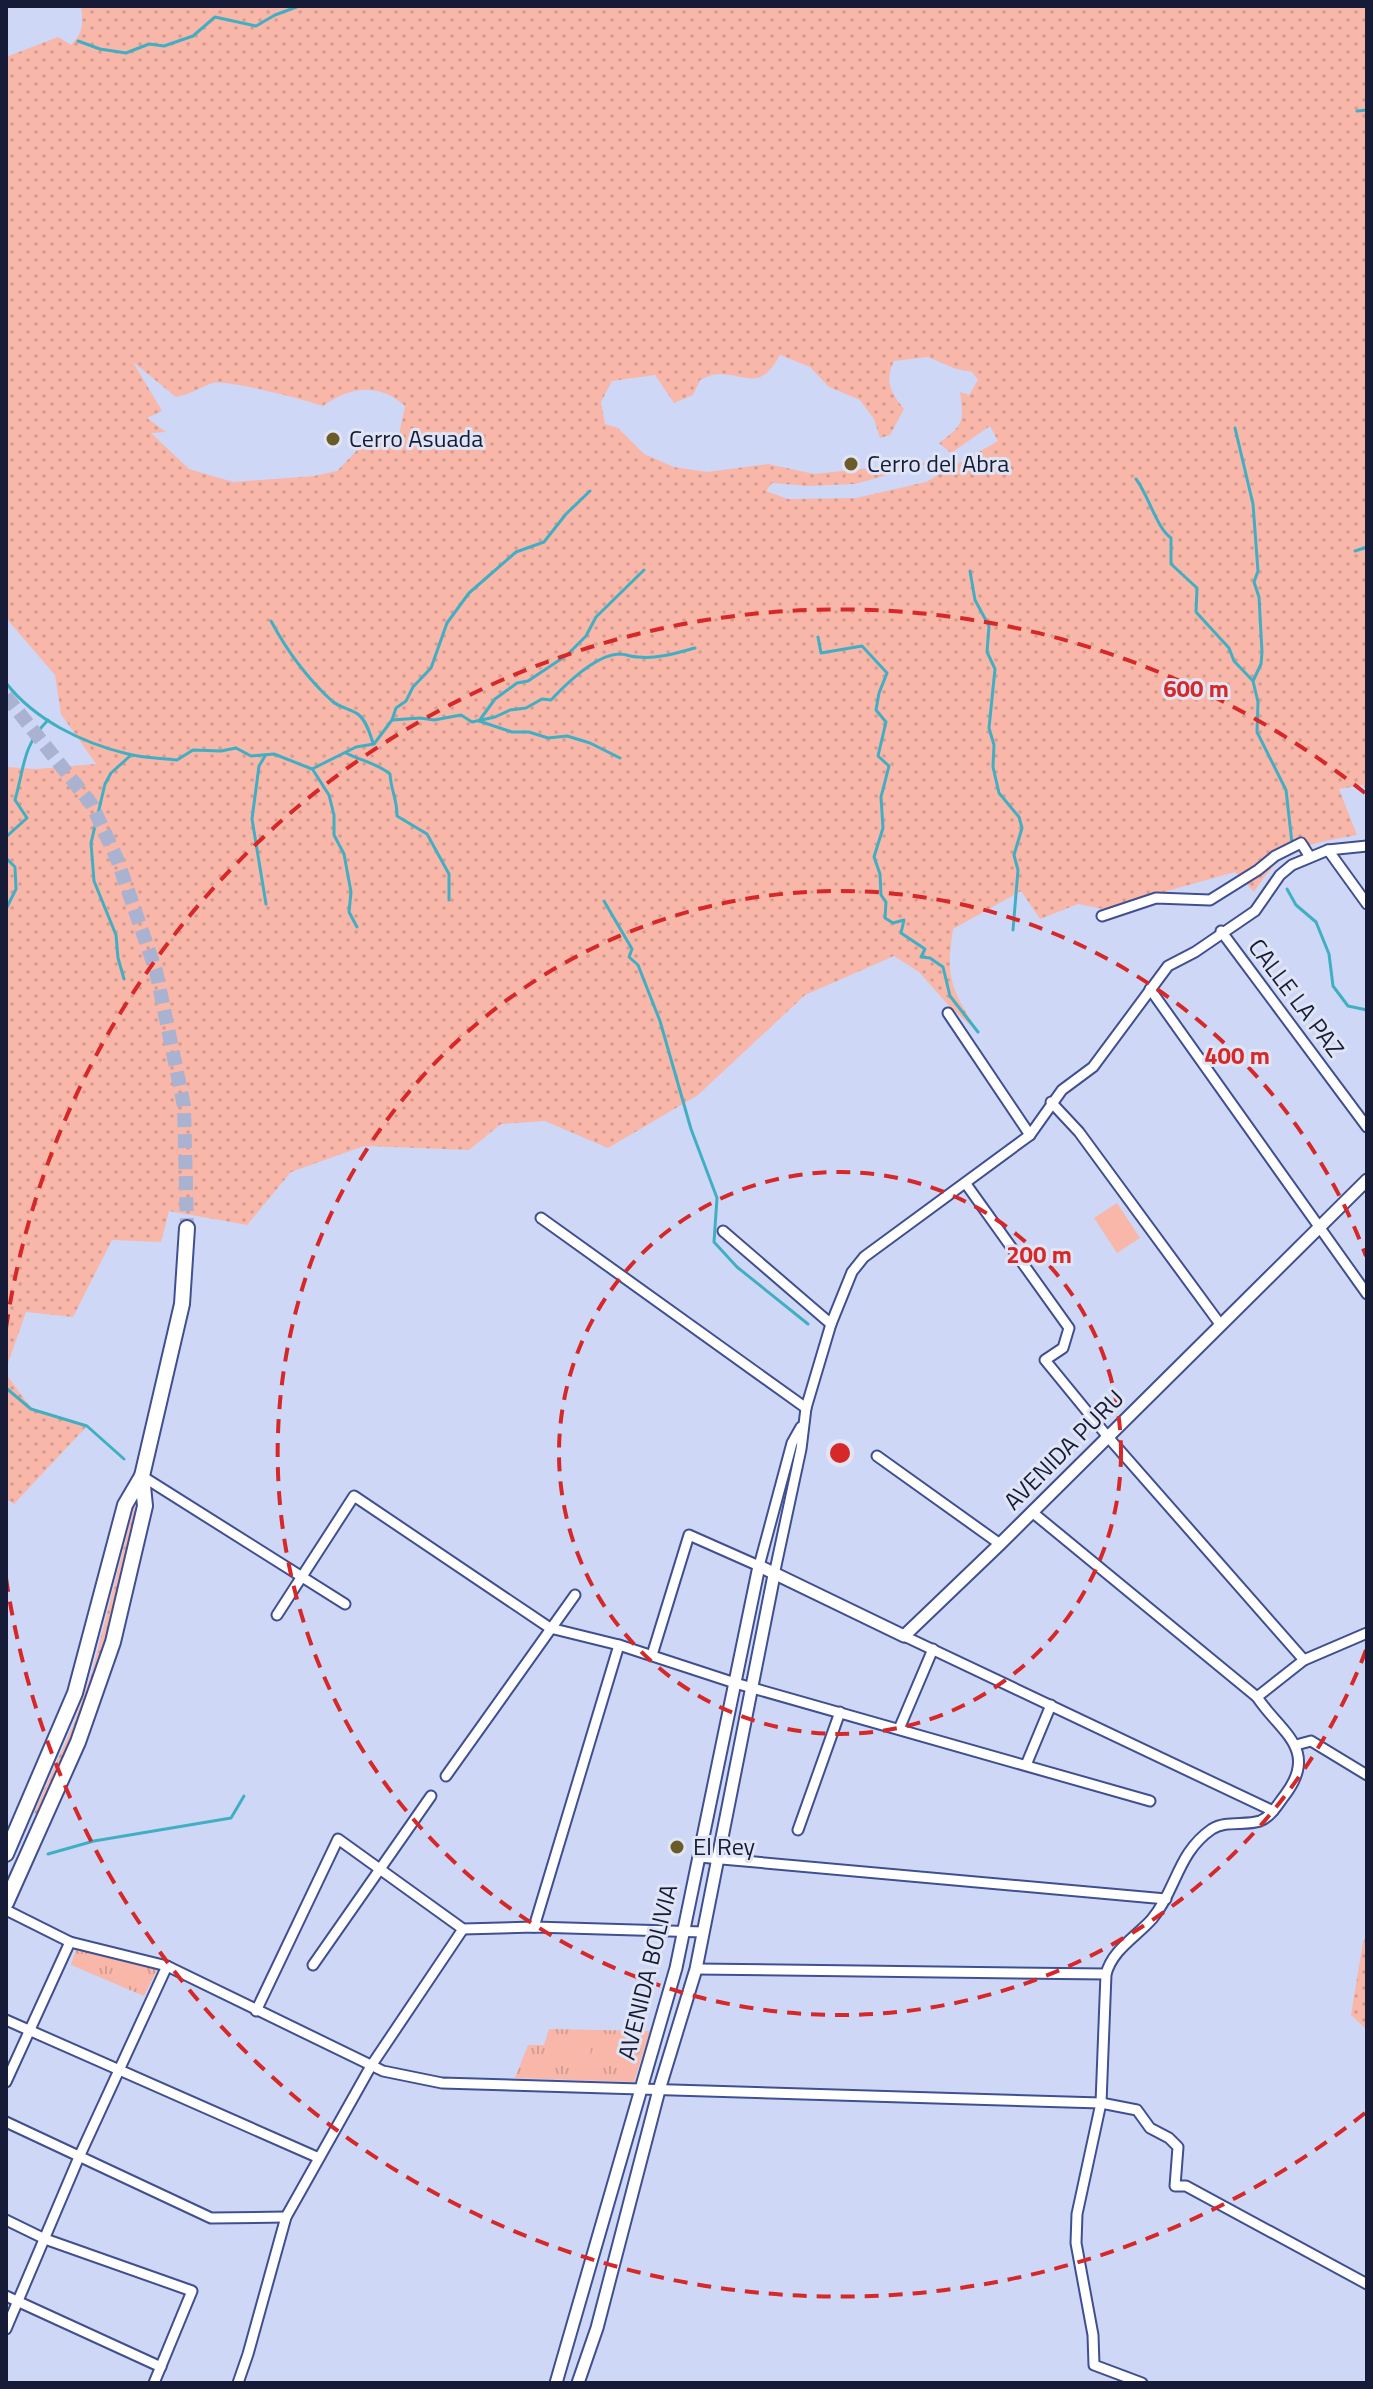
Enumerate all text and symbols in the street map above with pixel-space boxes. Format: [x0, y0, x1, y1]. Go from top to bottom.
place label: Cerro Asuada [349, 420, 483, 456]
marker: Cerro Asuada [324, 430, 342, 448]
place label: Cerro del Abra [867, 445, 1009, 481]
marker: Cerro del Abra [842, 455, 860, 473]
text: 600 m [1163, 670, 1229, 706]
street label: CALLE LA PAZ [1240, 930, 1353, 1064]
text: 400 m [1204, 1037, 1270, 1073]
text: 200 m [1006, 1236, 1072, 1272]
street label: AVENIDA PURU [995, 1381, 1132, 1518]
centre of rings [826, 1439, 854, 1467]
place label: El Rey [693, 1828, 756, 1864]
marker: El Rey [668, 1838, 686, 1856]
street label: AVENIDA BOLIVIA [608, 1880, 686, 2063]

